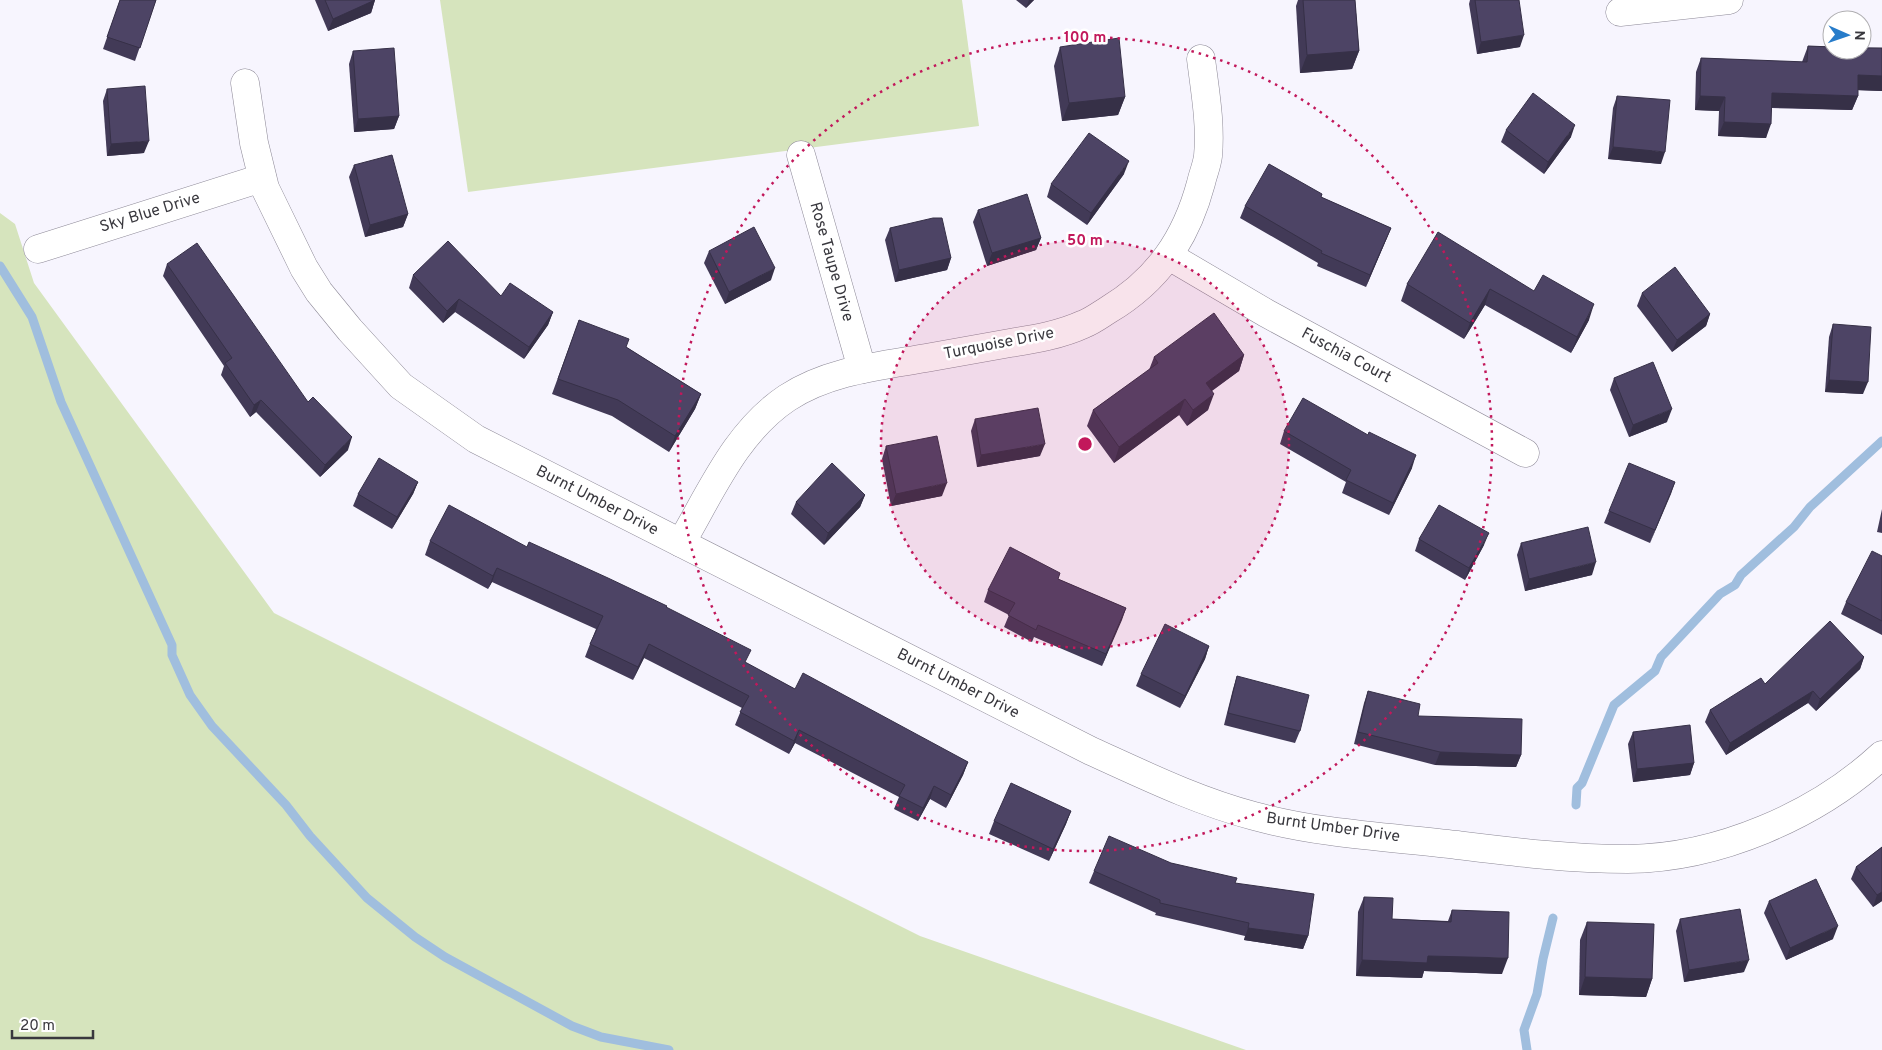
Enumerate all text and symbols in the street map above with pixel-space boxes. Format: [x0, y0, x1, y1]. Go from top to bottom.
north arrow [1822, 10, 1872, 60]
text: 100 m [1064, 29, 1106, 48]
text: N [1850, 30, 1867, 41]
street label: Sky Blue Drive [97, 188, 203, 238]
street label: Rose Taupe Drive [804, 200, 858, 324]
text: 50 m [1067, 232, 1103, 251]
street label: Turquoise Drive [942, 323, 1056, 365]
street label: Fuschia Court [1298, 324, 1394, 388]
centre of rings [1076, 435, 1094, 453]
street label: Burnt Umber Drive [532, 461, 662, 541]
street label: Burnt Umber Drive [893, 644, 1023, 724]
street label: Burnt Umber Drive [1265, 809, 1401, 847]
scale bar [12, 1008, 94, 1040]
text: 20 m [20, 1017, 55, 1036]

